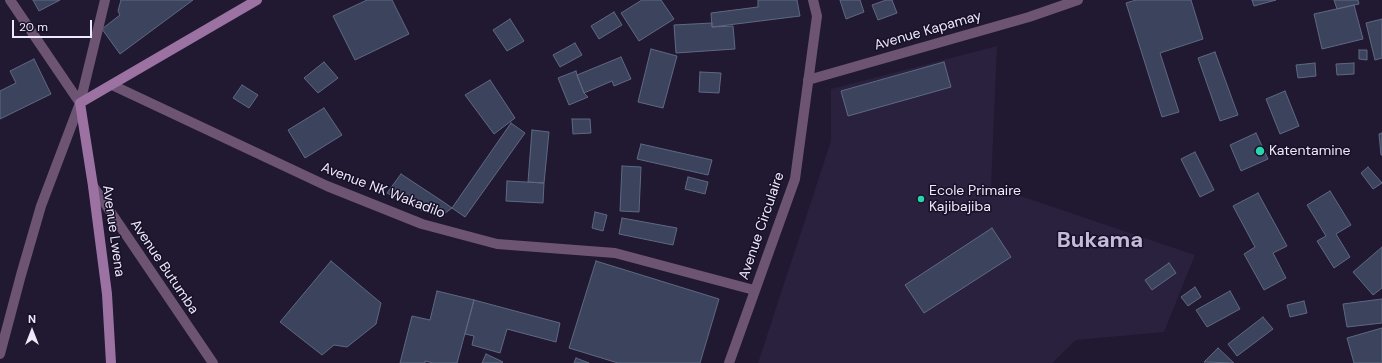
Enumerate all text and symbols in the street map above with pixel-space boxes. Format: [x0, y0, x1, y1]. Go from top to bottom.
street label: Avenue Kapamay [872, 8, 984, 54]
scale bar [14, 12, 94, 38]
text: 20 m [19, 19, 48, 35]
place label: Katentamine [1269, 143, 1350, 159]
marker: Katentamine [1254, 145, 1266, 157]
street label: Avenue NK Wakadilo [319, 160, 447, 222]
street label: Avenue Circulaire [736, 170, 788, 282]
place label: Ecole Primaire Kajibajiba [929, 183, 1021, 216]
street label: Avenue Lwena [98, 184, 128, 278]
marker: Ecole Primaire Kajibajiba [916, 194, 926, 204]
street label: Avenue Butumba [126, 217, 202, 317]
district label: Bukama [1057, 228, 1143, 254]
north arrow [12, 311, 52, 351]
text: N [28, 312, 36, 326]

